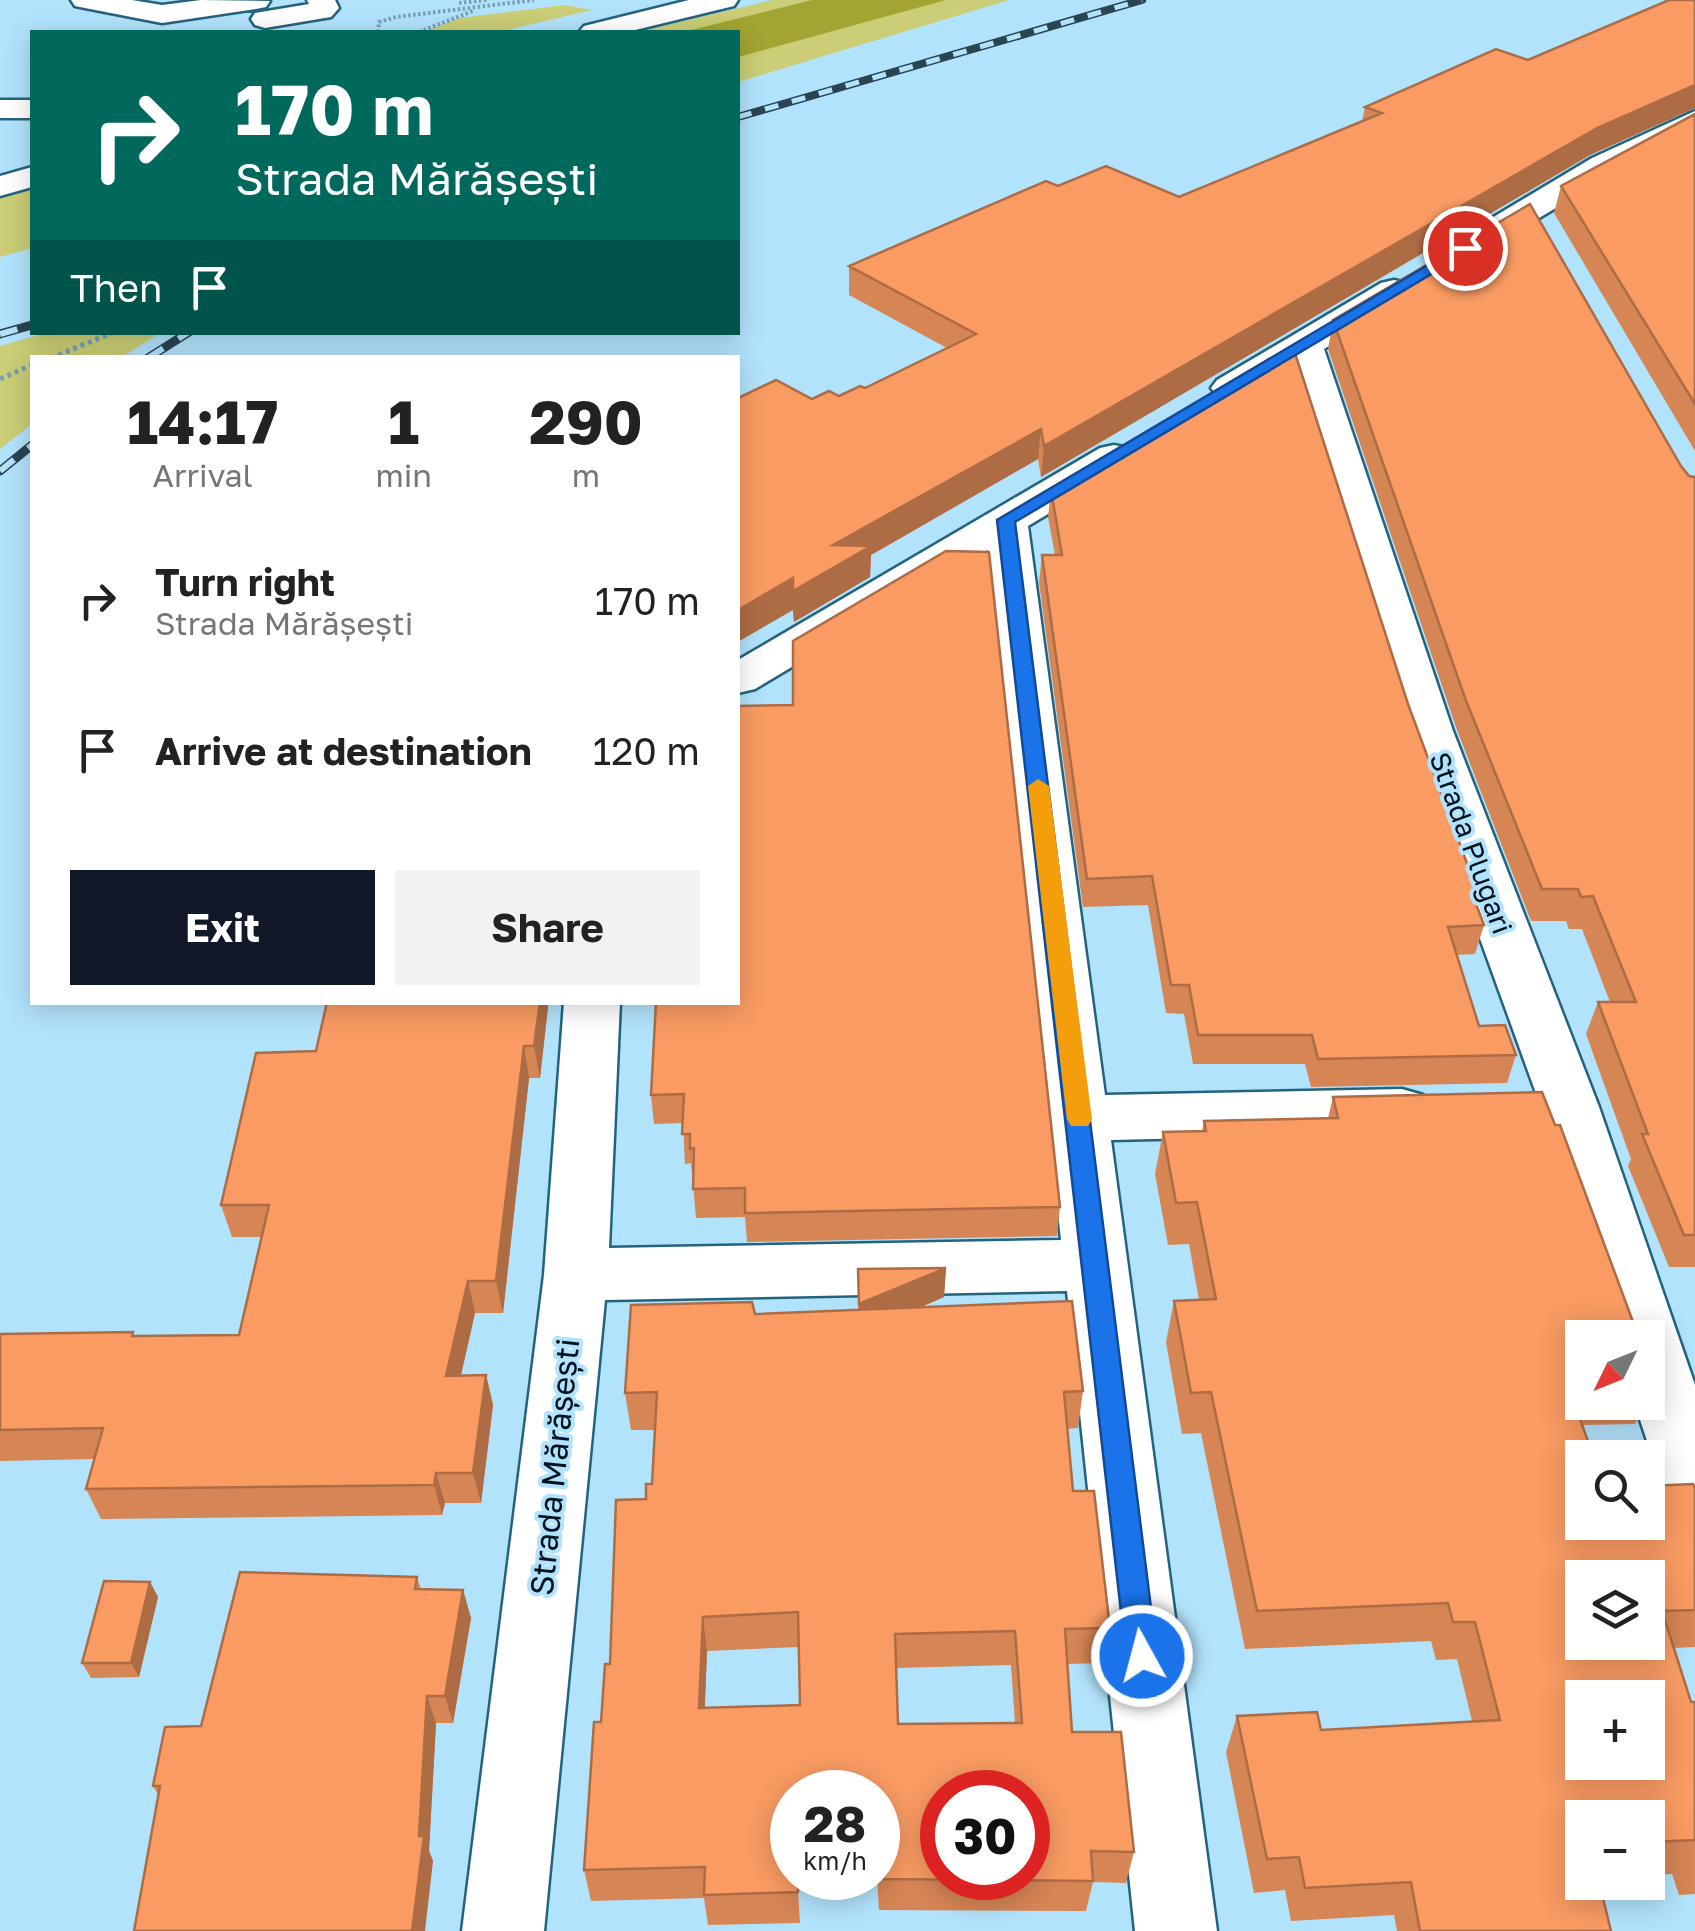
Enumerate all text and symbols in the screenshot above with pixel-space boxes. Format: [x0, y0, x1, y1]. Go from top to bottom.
text: 170 m [235, 66, 433, 150]
icon: right [70, 70, 200, 200]
text: Strada Mărășești [235, 151, 598, 205]
pin [1423, 206, 1508, 291]
icon: arrive [1438, 221, 1493, 276]
icon: arrive [182, 260, 237, 315]
text: Then [70, 265, 162, 310]
text: 14:17 [127, 385, 278, 457]
text: 1 [388, 385, 419, 457]
text: 290 [529, 385, 643, 457]
text: Arrival [153, 456, 253, 494]
text: min [375, 456, 432, 494]
text: m [572, 456, 600, 494]
text: Turn right [155, 559, 335, 604]
icon: right [70, 573, 125, 628]
text: 170 m [595, 578, 700, 623]
text: Strada Mărășești [155, 604, 413, 642]
icon: arrive [70, 723, 125, 778]
text: Arrive at destination [155, 728, 532, 773]
text: 120 m [593, 728, 700, 773]
street label: Strada Plugari [1423, 748, 1520, 938]
button: Exit [70, 870, 375, 985]
button: Share [395, 870, 700, 985]
north arrow [1565, 1320, 1665, 1420]
map controls [1565, 1320, 1665, 1900]
street label: Strada Mărășești [522, 1336, 586, 1597]
button: search [1565, 1440, 1665, 1540]
button: layers [1565, 1560, 1665, 1660]
position arrow [1090, 1604, 1194, 1708]
button: + [1565, 1680, 1665, 1780]
speed limit sign: 30 [920, 1770, 1050, 1900]
text: 28 [804, 1793, 866, 1853]
button: − [1565, 1800, 1665, 1900]
text: km/h [803, 1845, 867, 1876]

